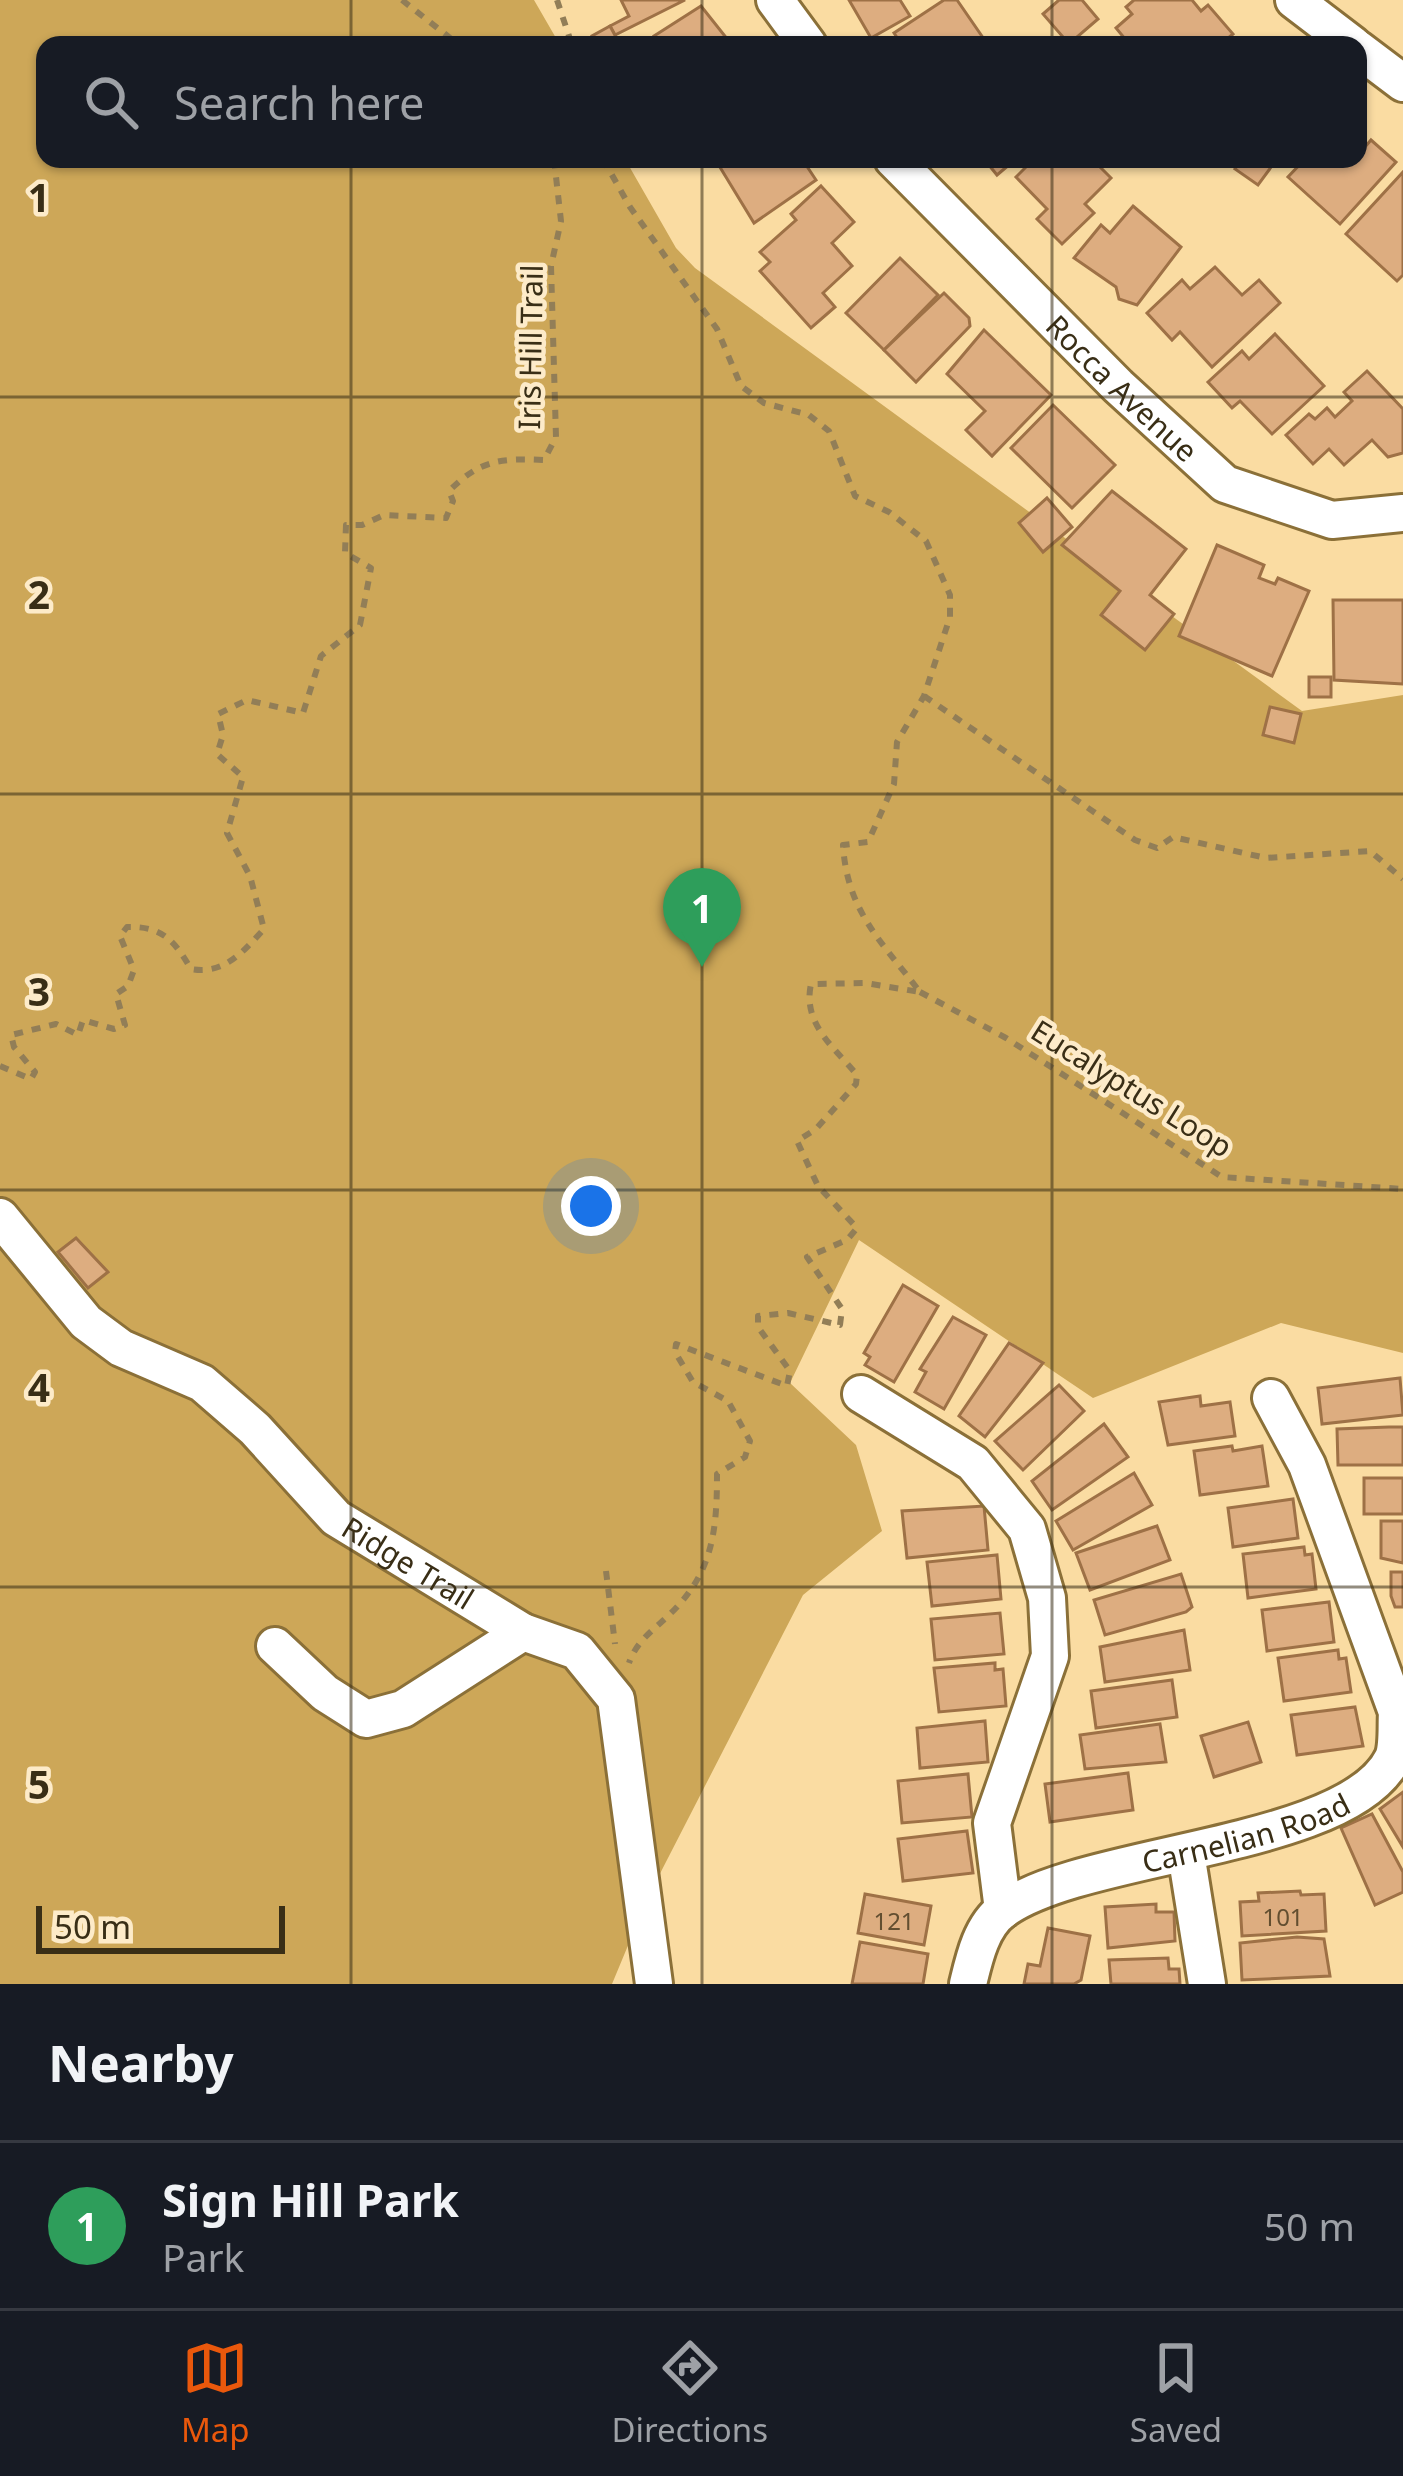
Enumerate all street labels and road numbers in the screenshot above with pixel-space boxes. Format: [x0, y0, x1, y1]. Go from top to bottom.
street label: Iris Hill Trail [508, 264, 552, 430]
street label: Rocca Avenue [1038, 305, 1207, 470]
street label: Eucalyptus Loop [1024, 1010, 1240, 1166]
street label: Ridge Trail [335, 1506, 482, 1618]
street label: Carnelian Road [1138, 1783, 1357, 1882]

